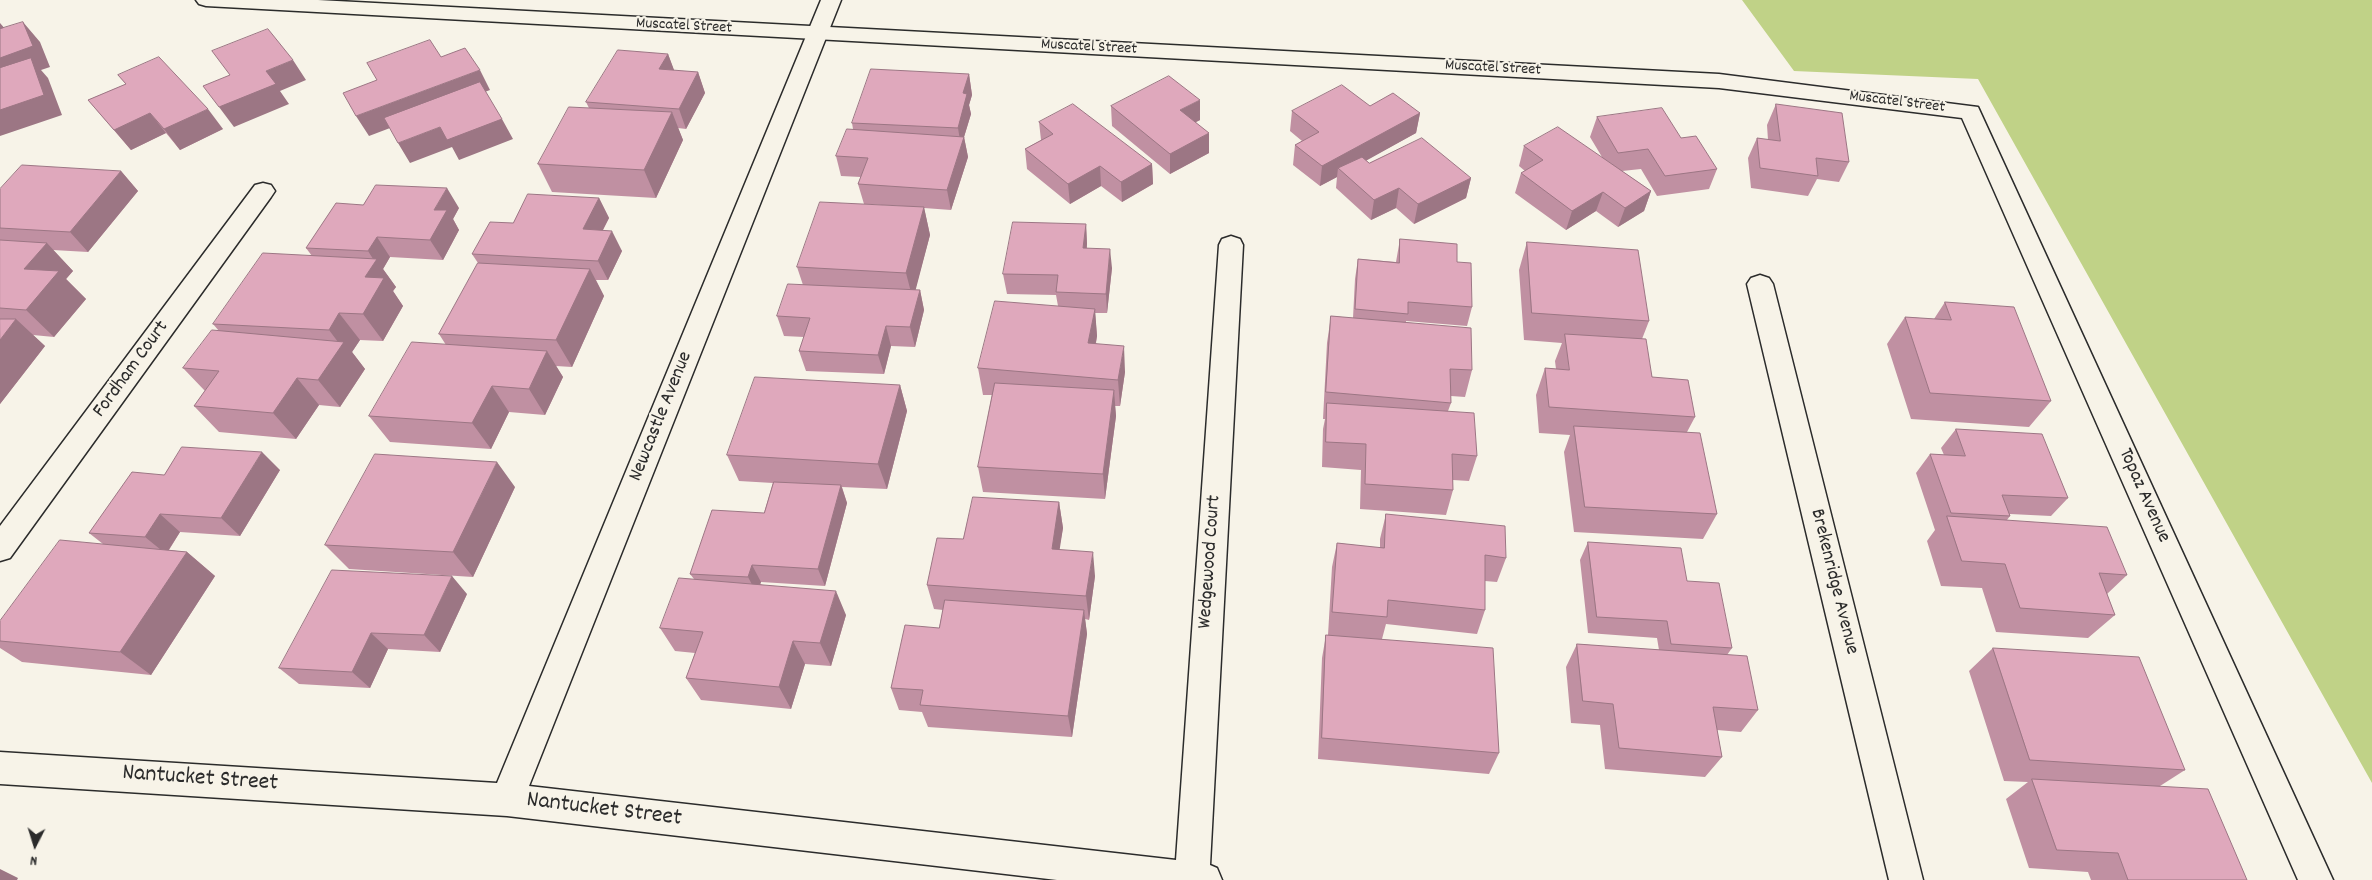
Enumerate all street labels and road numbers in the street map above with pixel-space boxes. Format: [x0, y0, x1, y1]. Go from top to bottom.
street label: Muscatel Street [635, 15, 733, 39]
street label: Muscatel Street [1040, 36, 1138, 60]
street label: Muscatel Street [1444, 57, 1542, 81]
street label: Muscatel Street [1848, 88, 1946, 118]
street label: Fordham Court [89, 317, 175, 423]
street label: Newcastle Avenue [625, 349, 699, 485]
street label: Topaz Avenue [2112, 445, 2174, 547]
street label: Wedgewood Court [1194, 494, 1228, 630]
street label: Brekenridge Avenue [1803, 507, 1863, 657]
street label: Nantucket Street [121, 760, 279, 800]
street label: Nantucket Street [525, 787, 683, 835]

